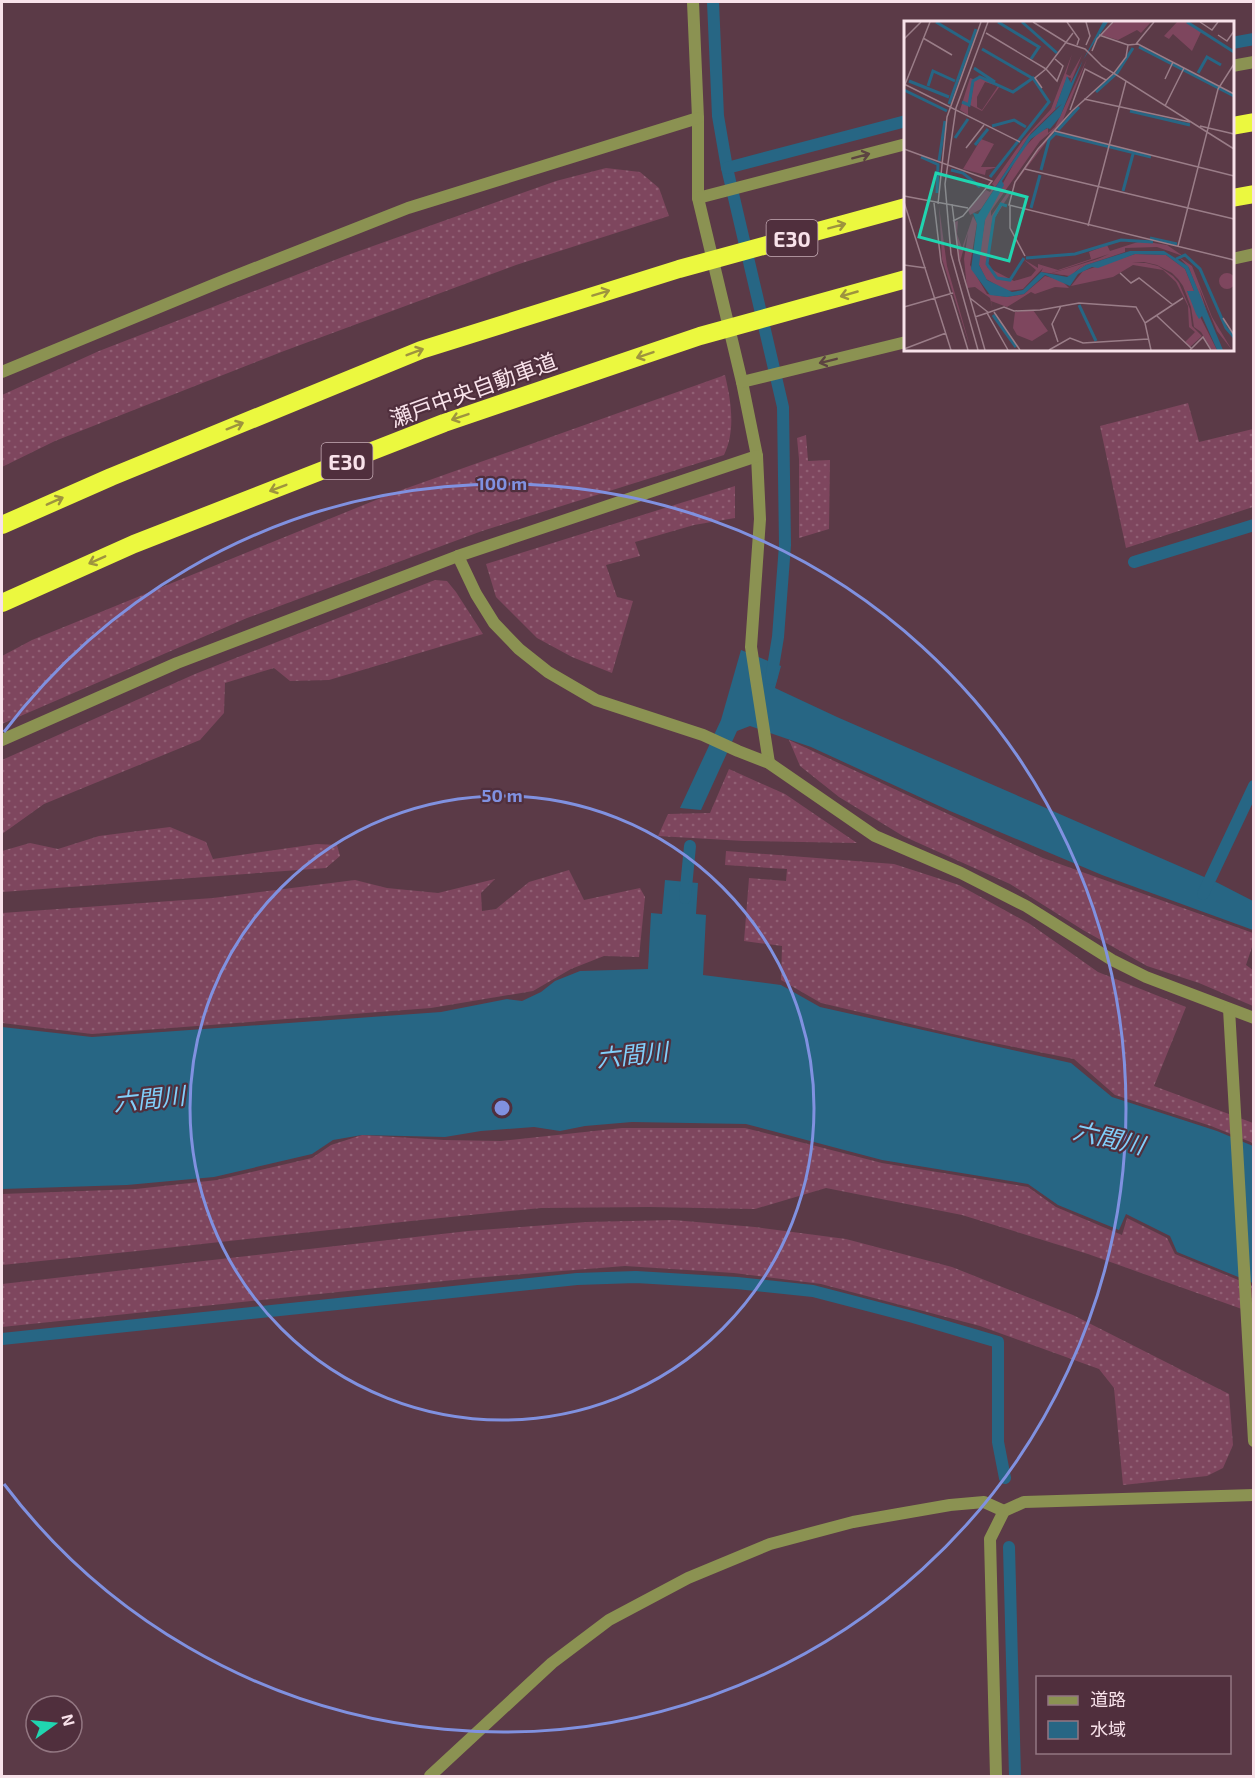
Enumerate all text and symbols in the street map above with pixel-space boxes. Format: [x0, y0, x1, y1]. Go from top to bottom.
inset map [904, 21, 1234, 351]
one-way arrow [851, 149, 870, 161]
road number: E30 [766, 220, 818, 256]
one-way arrow [827, 220, 846, 231]
one-way arrow [591, 287, 610, 298]
one-way arrow [840, 289, 859, 300]
one-way arrow [406, 346, 424, 357]
street label: 瀬戸中央自動車道 [386, 347, 560, 431]
one-way arrow [636, 350, 655, 361]
one-way arrow [819, 355, 838, 367]
one-way arrow [451, 413, 470, 424]
one-way arrow [225, 420, 244, 431]
road number: E30 [322, 443, 372, 479]
text: 100 m [477, 472, 527, 494]
one-way arrow [269, 483, 288, 494]
one-way arrow [46, 495, 64, 506]
one-way arrow [89, 555, 107, 567]
text: 50 m [481, 784, 523, 806]
water label: 六間川 [595, 1036, 672, 1072]
water label: 六間川 [112, 1080, 189, 1116]
centre of rings [492, 1098, 512, 1118]
water label: 六間川 [1071, 1115, 1150, 1160]
legend [1036, 1676, 1231, 1754]
text: 道路 [1090, 1688, 1126, 1710]
north arrow [24, 1694, 84, 1754]
text: N [58, 1712, 80, 1728]
text: 水域 [1090, 1718, 1126, 1740]

